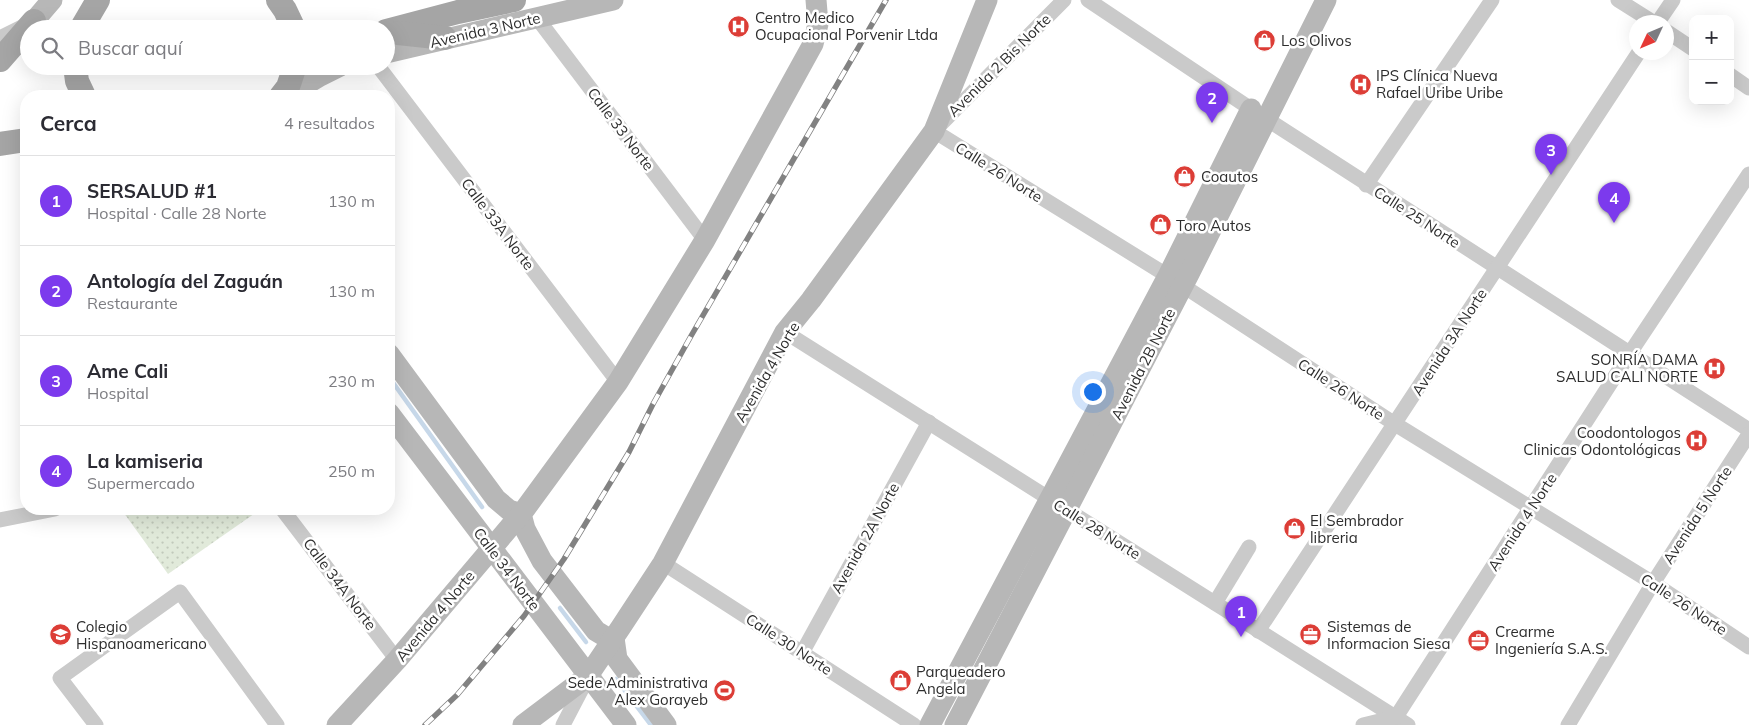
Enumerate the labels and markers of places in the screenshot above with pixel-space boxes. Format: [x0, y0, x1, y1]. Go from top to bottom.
place label: Centro Medico Ocupacional Porvenir Ltda [755, 8, 938, 44]
hospital icon: Centro Medico Ocupacional Porvenir Ltda [727, 14, 751, 38]
shop icon: Los Olivos [1253, 28, 1277, 52]
place label: Los Olivos [1281, 31, 1352, 50]
place label: IPS Clínica Nueva Rafael Uribe Uribe [1376, 66, 1503, 102]
hospital icon: IPS Clínica Nueva Rafael Uribe Uribe [1348, 72, 1372, 96]
pin: 2 [1196, 82, 1228, 123]
pin: 3 [1535, 134, 1567, 175]
shop icon: Coautos [1173, 164, 1197, 188]
place label: Coautos [1201, 167, 1258, 186]
pin: 4 [1598, 182, 1630, 223]
shop icon: Toro Autos [1148, 213, 1172, 237]
place label: Toro Autos [1176, 216, 1251, 235]
place label: SONRÍA DAMA SALUD CALI NORTE [1556, 350, 1698, 386]
hospital icon: SONRÍA DAMA SALUD CALI NORTE [1702, 356, 1726, 380]
place label: Coodontologos Clinicas Odontológicas [1523, 423, 1681, 459]
hospital icon: Coodontologos Clinicas Odontológicas [1685, 429, 1709, 453]
place label: El Sembrador libreria [1310, 511, 1404, 547]
shop icon: El Sembrador libreria [1282, 517, 1306, 541]
pin: 1 [1225, 596, 1257, 637]
place label: Colegio Hispanoamericano [76, 617, 207, 653]
place label: Sistemas de Informacion Siesa [1327, 617, 1451, 653]
place label: Crearme Ingeniería S.A.S. [1495, 622, 1608, 658]
school or university icon: Colegio Hispanoamericano [48, 623, 72, 647]
office icon: Sistemas de Informacion Siesa [1299, 623, 1323, 647]
office icon: Crearme Ingeniería S.A.S. [1467, 628, 1491, 652]
place label: Parqueadero Angela [916, 662, 1006, 698]
shop icon: Parqueadero Angela [888, 668, 912, 692]
place label: Sede Administrativa Alex Gorayeb [568, 673, 708, 709]
sports icon: Sede Administrativa Alex Gorayeb [712, 679, 736, 703]

